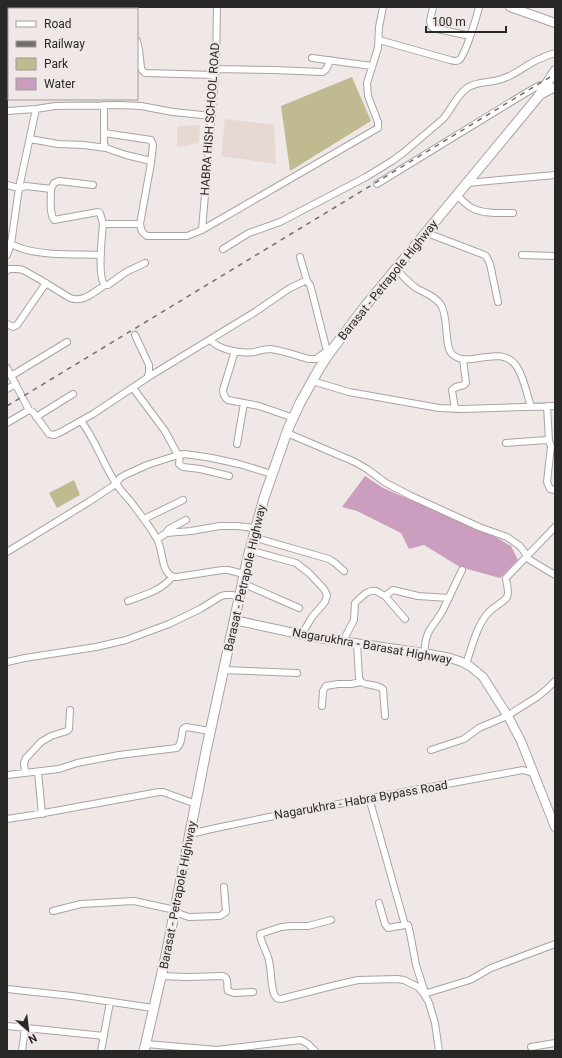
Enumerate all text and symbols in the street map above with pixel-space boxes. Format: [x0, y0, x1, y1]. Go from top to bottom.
legend [8, 8, 138, 100]
scale bar [426, 8, 506, 34]
text: 100 m [432, 15, 466, 29]
text: Road [44, 17, 72, 31]
text: Railway [44, 37, 85, 51]
street label: HABRA HISH SCHOOL ROAD [198, 42, 222, 196]
text: Park [44, 57, 69, 71]
text: Water [44, 77, 75, 91]
street label: Barasat - Petrapole Highway [335, 217, 441, 343]
street label: Barasat - Petrapole Highway [221, 503, 269, 653]
street label: Nagarukhra - Barasat Highway [291, 625, 453, 667]
street label: Nagarukhra - Habra Bypass Road [273, 778, 449, 822]
street label: Barasat - Petrapole Highway [157, 820, 199, 970]
north arrow [8, 1010, 48, 1050]
text: N [26, 1031, 39, 1046]

